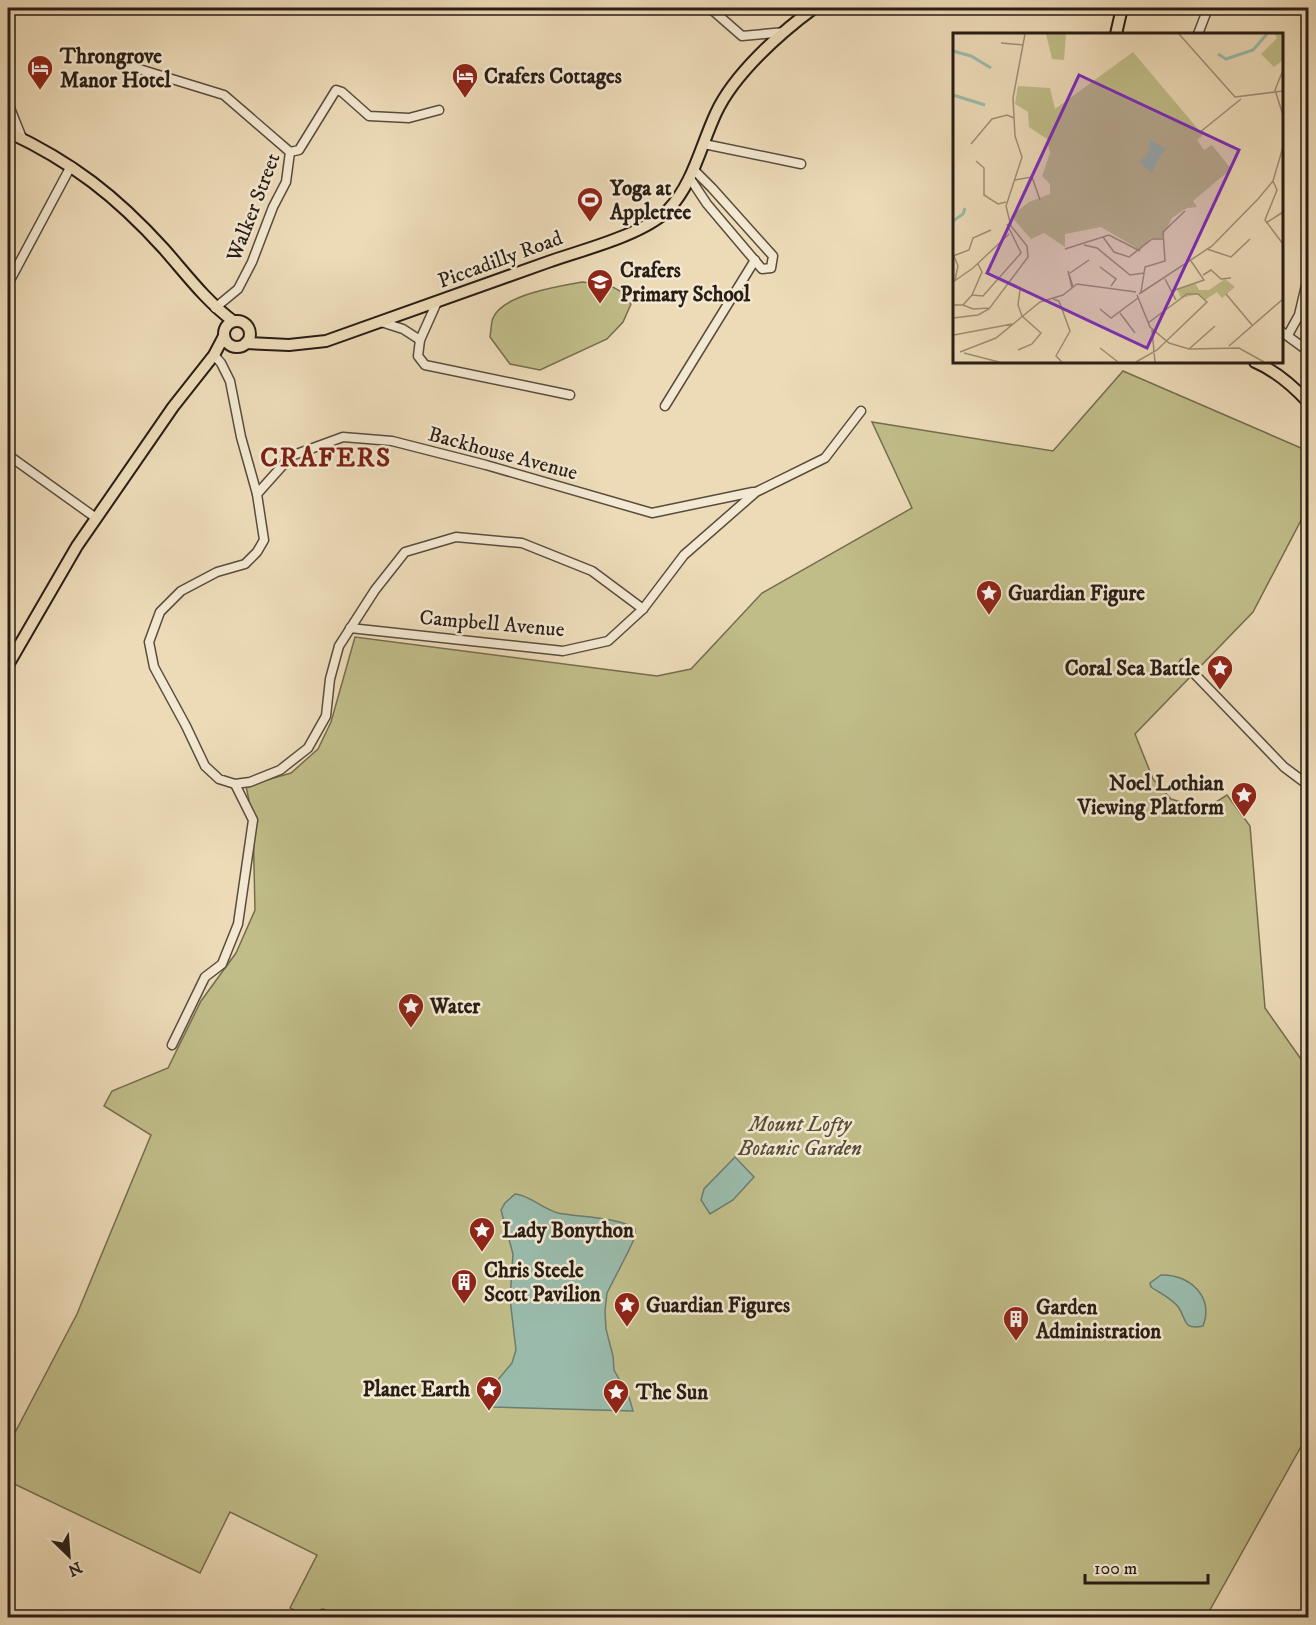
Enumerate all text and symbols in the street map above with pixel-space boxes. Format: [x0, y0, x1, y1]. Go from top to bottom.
inset map [953, 33, 1283, 363]
place label: Throngrove Manor Hotel [59, 44, 171, 94]
hotel icon: Throngrove Manor Hotel [25, 53, 55, 91]
hotel icon: Crafers Cottages [450, 61, 480, 99]
place label: Crafers Cottages [484, 64, 622, 90]
street label: Walker Street [221, 149, 287, 266]
place label: Yoga at Appletree [609, 176, 692, 226]
sports icon: Yoga at Appletree [575, 185, 605, 223]
street label: Piccadilly Road [434, 225, 567, 295]
place label: Crafers Primary School [620, 258, 751, 308]
school or university icon: Crafers Primary School [585, 267, 615, 305]
street label: Backhouse Avenue [425, 422, 581, 486]
district label: CRAFERS [260, 441, 392, 475]
place icon: Guardian Figure [974, 578, 1004, 616]
place label: Guardian Figure [1008, 581, 1145, 607]
street label: Campbell Avenue [418, 605, 566, 643]
place icon: Coral Sea Battle [1205, 653, 1235, 691]
place label: Coral Sea Battle [1065, 656, 1200, 682]
place label: Noel Lothian Viewing Platform [1077, 771, 1225, 821]
place icon: Noel Lothian Viewing Platform [1229, 780, 1259, 818]
place icon: Water [396, 991, 426, 1029]
place label: Water [429, 994, 481, 1020]
park label: Mount Lofty Botanic Garden [737, 1112, 862, 1162]
place icon: Lady Bonython [467, 1215, 497, 1253]
place label: Lady Bonython [502, 1218, 635, 1244]
place label: Chris Steele Scott Pavilion [484, 1258, 602, 1308]
building icon: Chris Steele Scott Pavilion [449, 1267, 479, 1305]
place icon: Guardian Figures [612, 1290, 642, 1328]
place label: Guardian Figures [646, 1293, 790, 1319]
place label: Garden Administration [1035, 1295, 1162, 1345]
building icon: Garden Administration [1001, 1304, 1031, 1342]
place icon: Planet Earth [474, 1374, 504, 1412]
place label: Planet Earth [363, 1377, 471, 1403]
place icon: The Sun [601, 1377, 631, 1415]
place label: The Sun [635, 1380, 709, 1406]
north arrow [39, 1526, 99, 1586]
scale bar [1085, 1547, 1208, 1585]
text: N [65, 1557, 85, 1581]
text: 100 m [1094, 1558, 1137, 1580]

